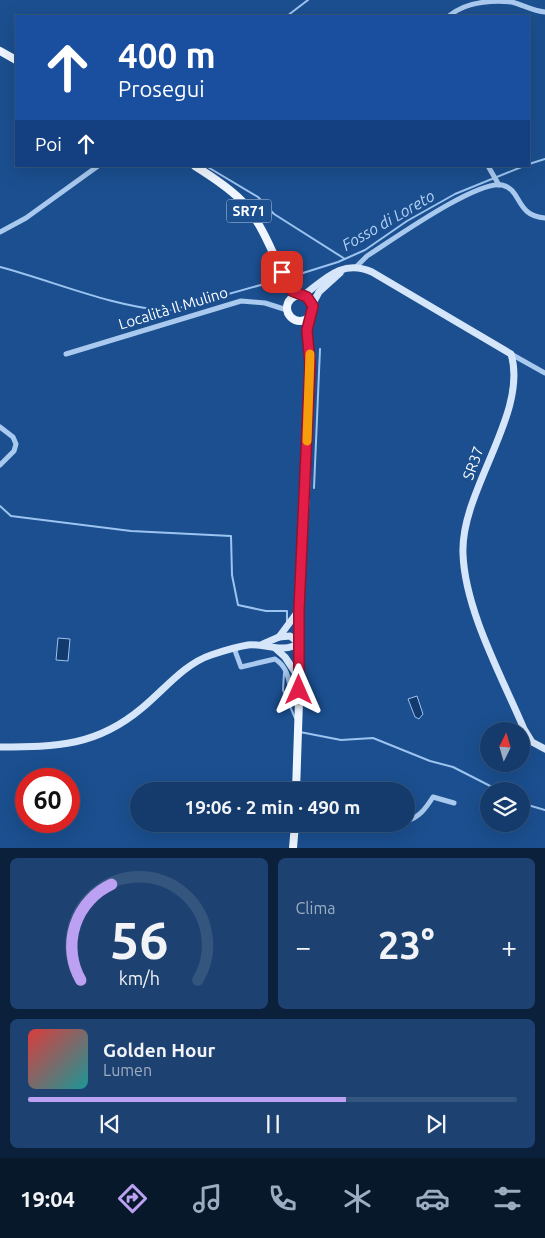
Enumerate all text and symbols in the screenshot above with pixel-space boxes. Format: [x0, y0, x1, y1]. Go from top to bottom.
icon: ahead [35, 35, 100, 100]
text: 400 m [118, 35, 216, 75]
text: Prosegui [118, 76, 205, 101]
icon: ahead [72, 130, 100, 158]
text: Poi [35, 133, 62, 155]
water label: Fosso di Loreto [338, 186, 438, 254]
road number: SR71 [226, 200, 272, 222]
pin [261, 251, 303, 293]
icon: arrive [268, 258, 296, 286]
street label: Località Il Mulino [116, 283, 230, 333]
street label: SR37 [459, 444, 487, 482]
position arrow [272, 663, 324, 715]
north arrow [480, 722, 530, 772]
map controls [480, 722, 530, 832]
speed limit sign: 60 [15, 768, 80, 833]
button: layers [480, 782, 530, 832]
text: 19:06 · 2 min · 490 m [185, 796, 360, 818]
text: Clima [296, 899, 335, 917]
text: 56 [109, 911, 168, 969]
text: 23° [378, 924, 434, 966]
text: − [296, 931, 311, 962]
text: + [501, 931, 517, 962]
text: km/h [118, 968, 159, 988]
text: Golden Hour [103, 1039, 215, 1061]
text: Lumen [103, 1061, 152, 1079]
icon: previous [96, 1110, 124, 1138]
icon: pause [259, 1110, 287, 1138]
icon: next [422, 1110, 450, 1138]
icon: directions [115, 1181, 150, 1216]
icon: music [190, 1181, 225, 1216]
icon: phone [265, 1181, 300, 1216]
icon: climate [340, 1181, 375, 1216]
icon: car [415, 1181, 450, 1216]
icon: filters [490, 1181, 525, 1216]
text: 19:04 [20, 1186, 75, 1211]

